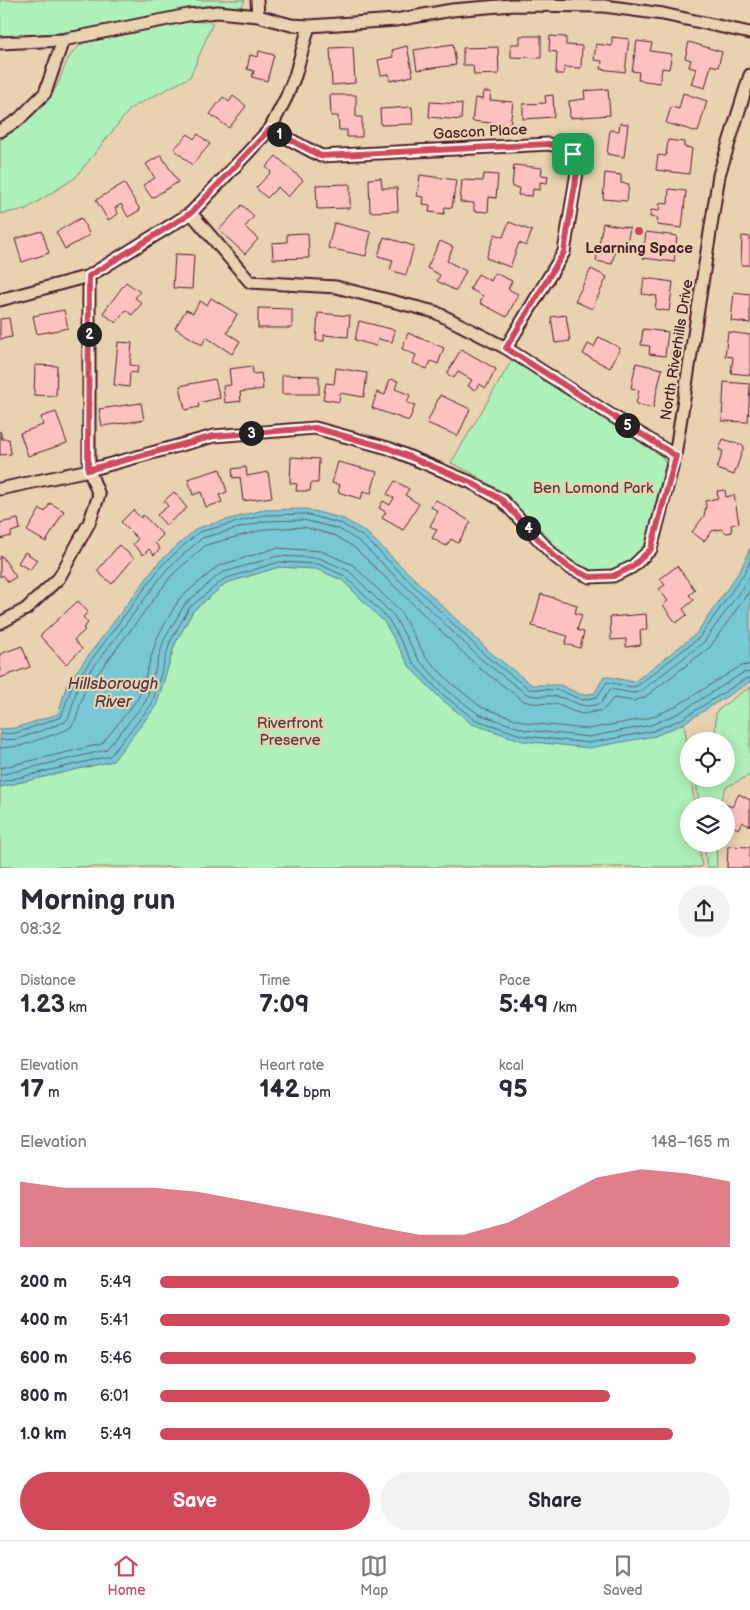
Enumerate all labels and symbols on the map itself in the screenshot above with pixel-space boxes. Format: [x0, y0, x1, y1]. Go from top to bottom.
street label: Gascon Place [432, 120, 528, 144]
pin: 1 [266, 122, 292, 146]
pin [552, 133, 594, 175]
marker: Learning Space [633, 225, 645, 237]
place label: Learning Space [585, 239, 693, 258]
street label: North Riverhills Drive [656, 278, 698, 422]
pin: 2 [76, 322, 102, 346]
pin: 5 [614, 412, 640, 438]
pin: 3 [238, 420, 264, 446]
park label: Ben Lomond Park [533, 479, 654, 498]
pin: 4 [516, 516, 540, 540]
water label: Hillsborough River [68, 675, 159, 712]
park label: Riverfront Preserve [257, 714, 324, 750]

